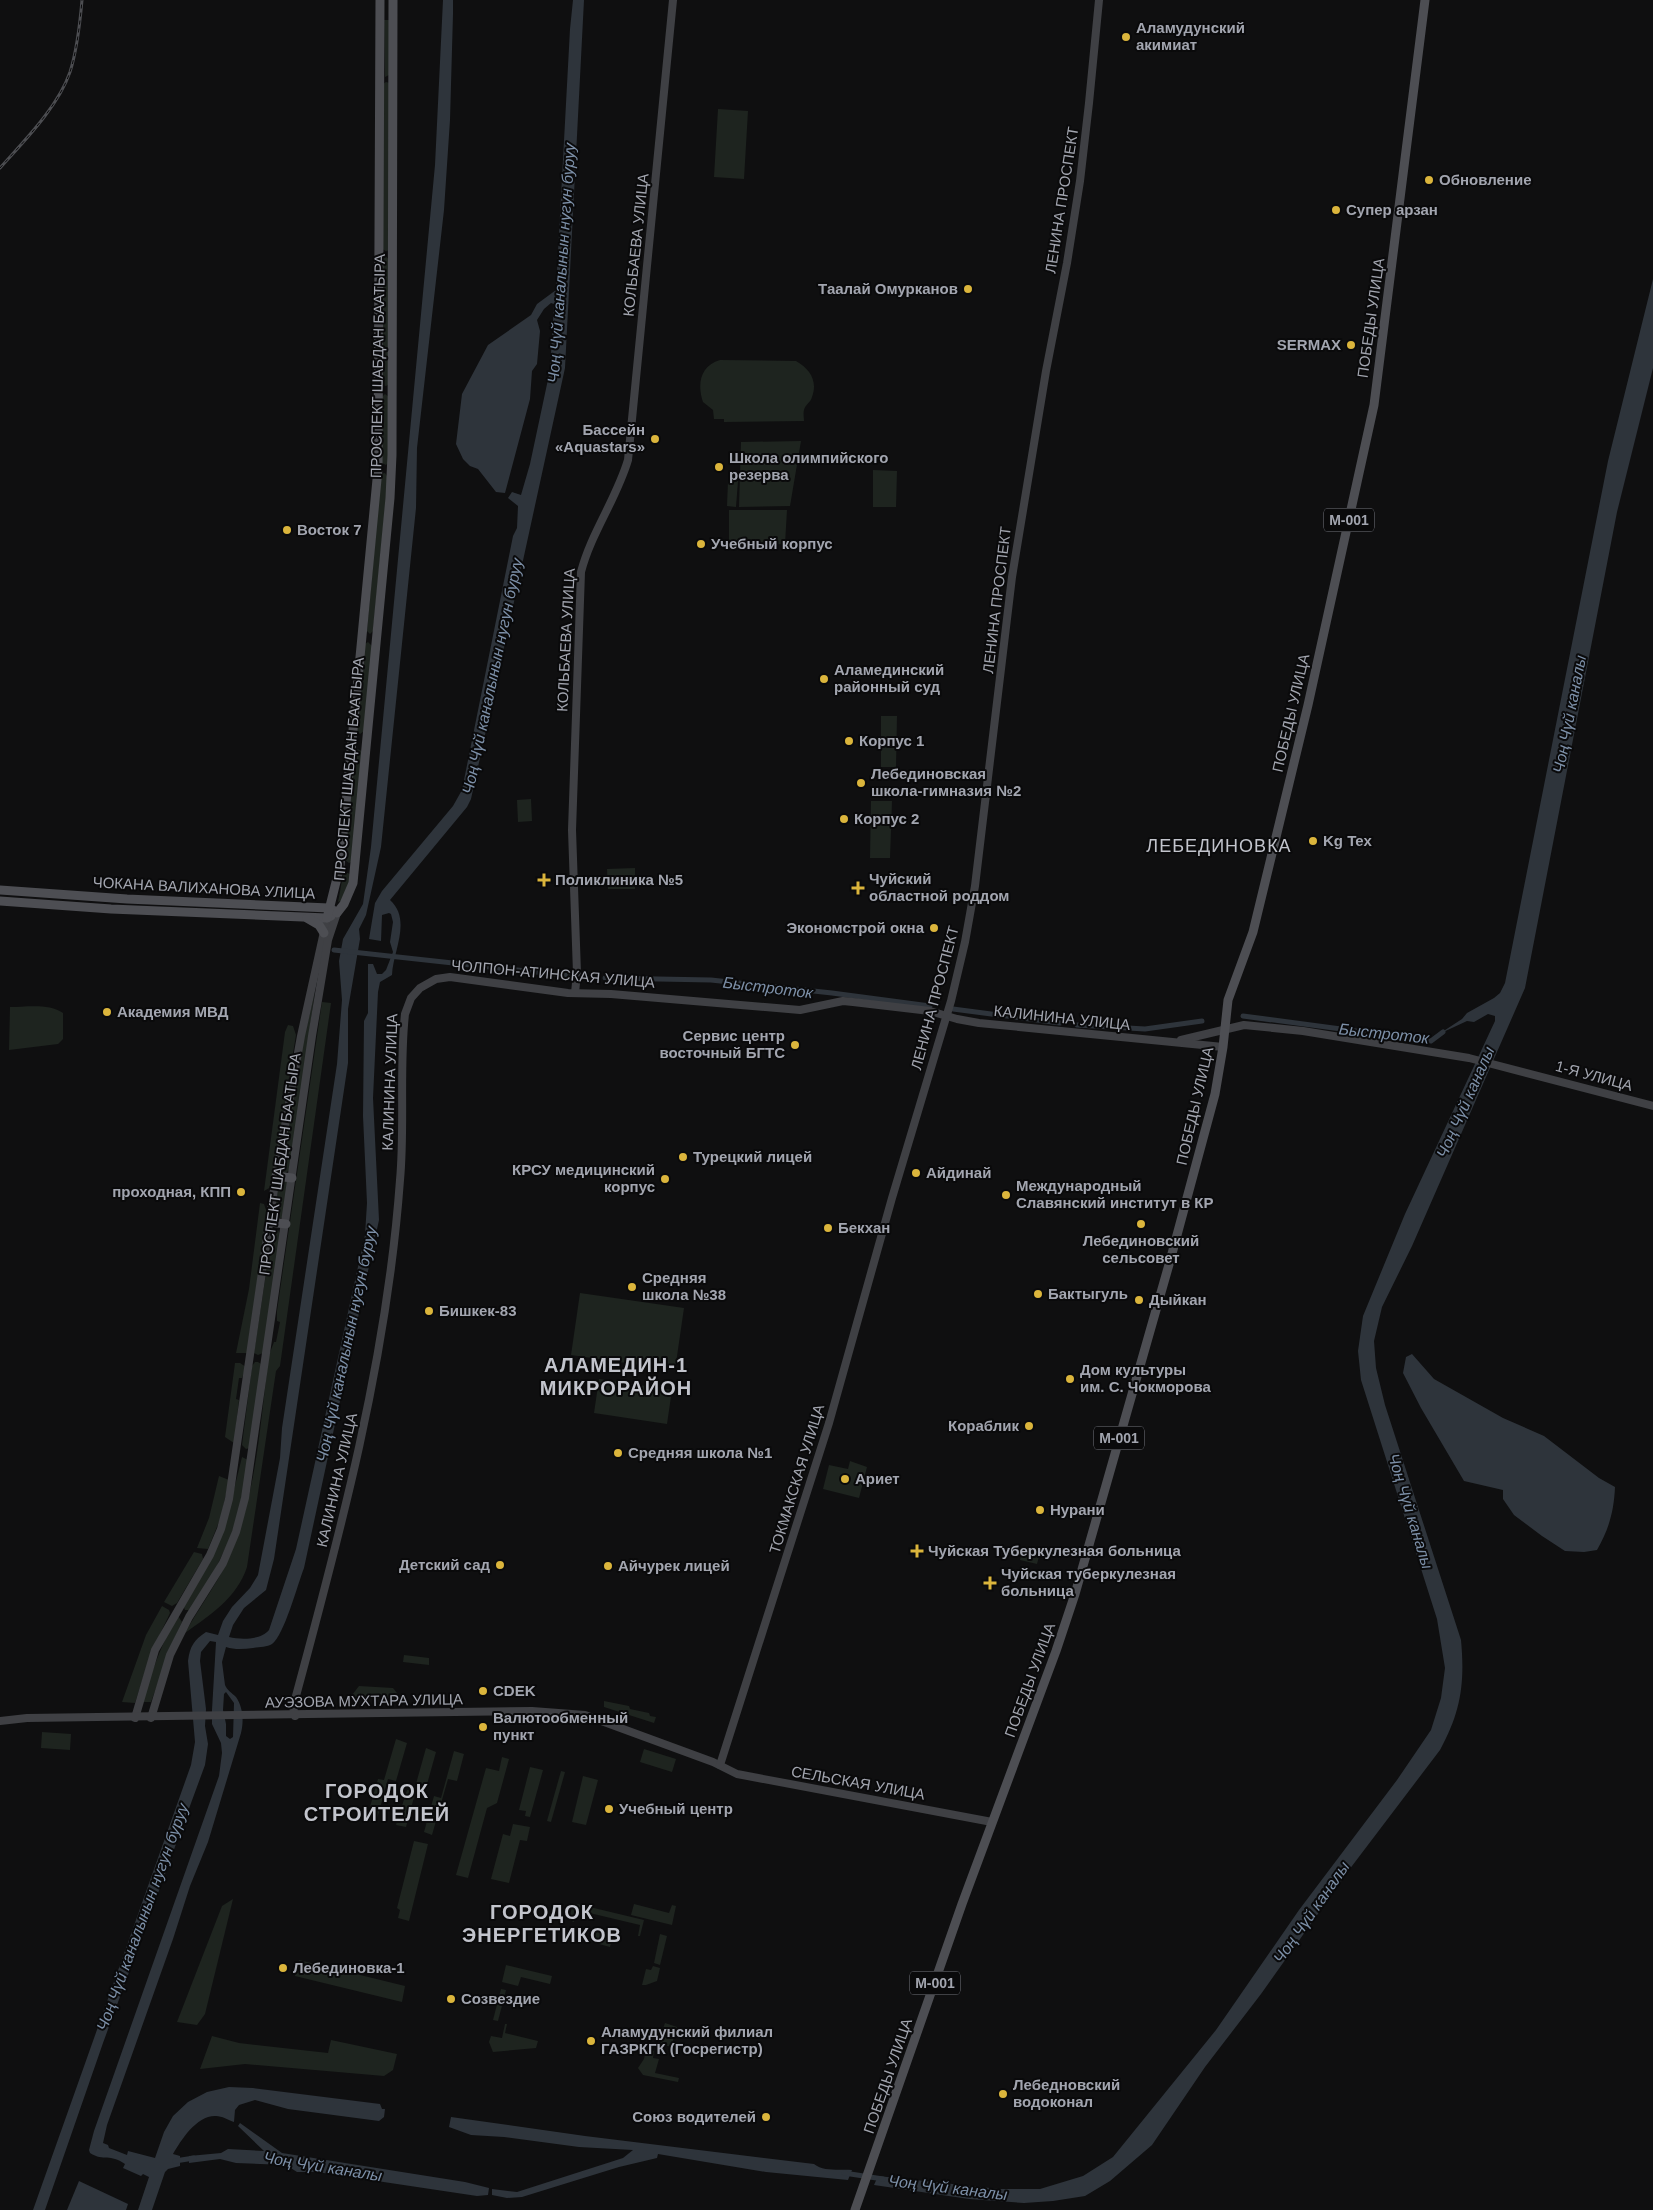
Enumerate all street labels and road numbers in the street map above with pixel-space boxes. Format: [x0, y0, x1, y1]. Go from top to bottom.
street label: ЛЕНИНА ПРОСПЕКТ [1042, 125, 1081, 274]
street label: КОЛЬБАЕВА УЛИЦА [620, 173, 651, 317]
street label: ПРОСПЕКТ ШАБДАН БААТЫРА [367, 254, 388, 478]
street label: ПОБЕДЫ УЛИЦА [1354, 257, 1387, 379]
road number: М-001 [1324, 508, 1374, 532]
street label: ЛЕНИНА ПРОСПЕКТ [979, 525, 1014, 674]
street label: КОЛЬБАЕВА УЛИЦА [553, 568, 578, 712]
street label: ПОБЕДЫ УЛИЦА [1269, 652, 1312, 774]
street label: ПРОСПЕКТ ШАБДАН БААТЫРА [330, 656, 367, 881]
street label: ЧОКАНА ВАЛИХАНОВА УЛИЦА [92, 873, 316, 902]
street label: ЛЕНИНА ПРОСПЕКТ [907, 924, 962, 1072]
street label: ЧОЛПОН-АТИНСКАЯ УЛИЦА [450, 956, 656, 991]
street label: КАЛИНИНА УЛИЦА [993, 1002, 1131, 1033]
street label: КАЛИНИНА УЛИЦА [379, 1013, 400, 1151]
street label: ПОБЕДЫ УЛИЦА [1173, 1045, 1216, 1167]
street label: ПРОСПЕКТ ШАБДАН БААТЫРА [255, 1052, 304, 1276]
street label: 1-Я УЛИЦА [1554, 1057, 1635, 1094]
street label: ТОКМАКСКАЯ УЛИЦА [766, 1402, 827, 1556]
street label: КАЛИНИНА УЛИЦА [313, 1411, 360, 1549]
road number: М-001 [1094, 1426, 1144, 1450]
street label: ПОБЕДЫ УЛИЦА [1001, 1620, 1058, 1739]
street label: АУЭЗОВА МУХТАРА УЛИЦА [265, 1690, 463, 1711]
street label: СЕЛЬСКАЯ УЛИЦА [790, 1762, 926, 1803]
road number: М-001 [910, 1972, 960, 1995]
street label: ПОБЕДЫ УЛИЦА [860, 2016, 915, 2136]

